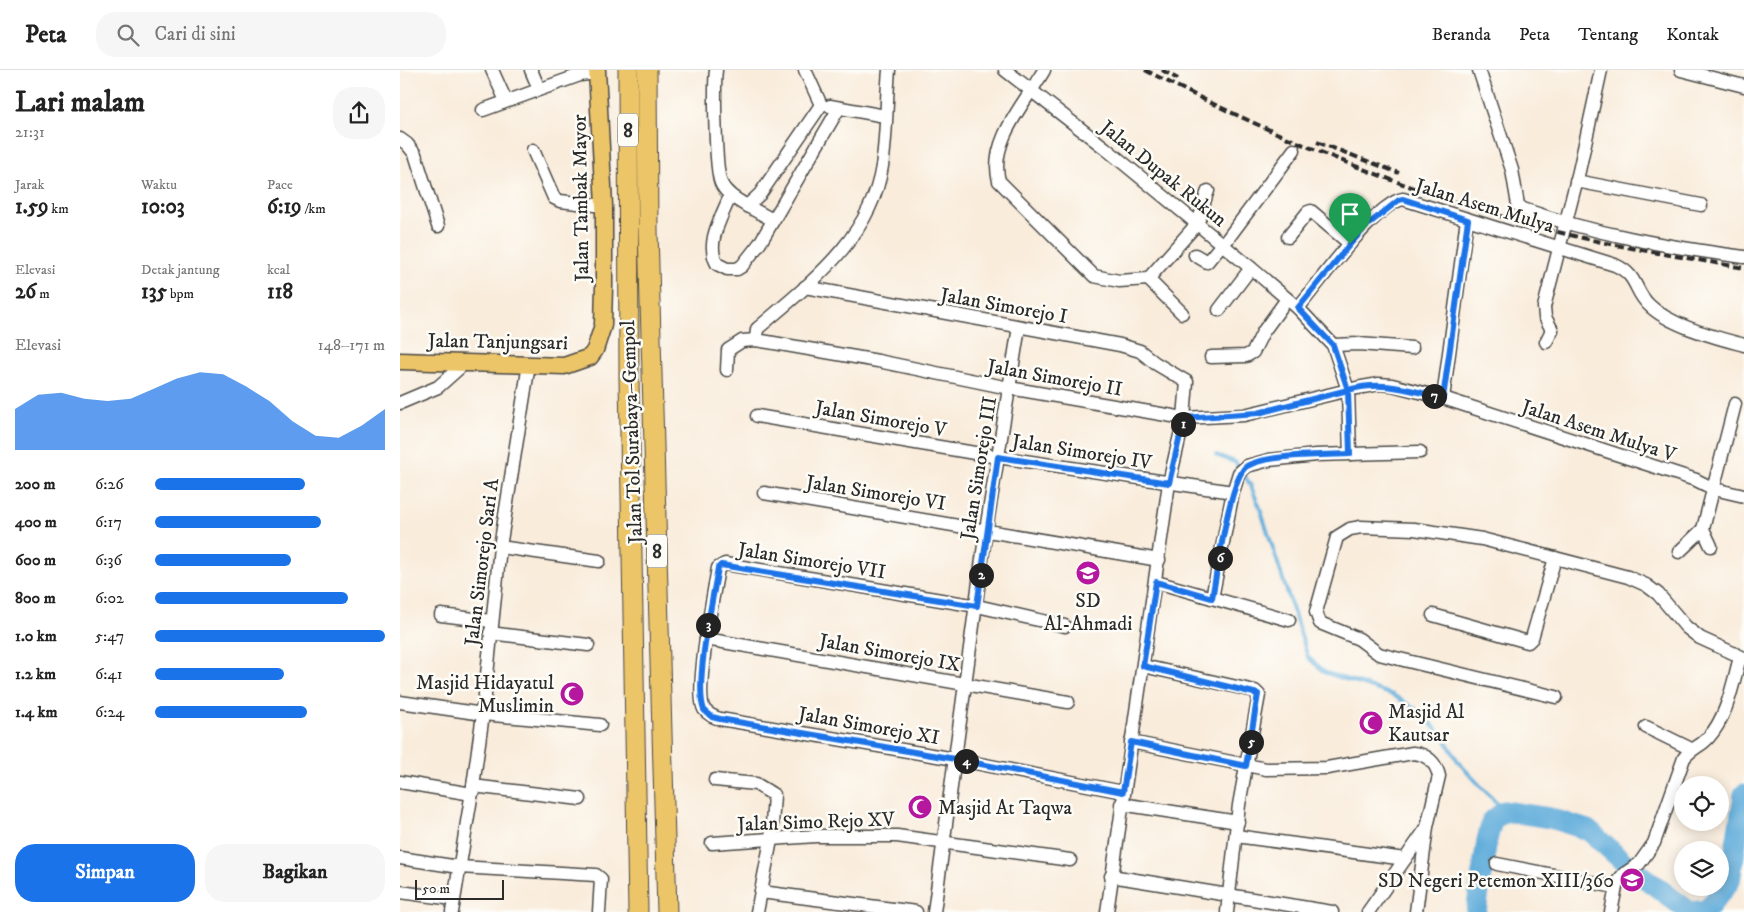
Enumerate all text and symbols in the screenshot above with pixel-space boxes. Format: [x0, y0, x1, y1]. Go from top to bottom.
search box [96, 12, 446, 57]
text: Peta [25, 20, 66, 50]
icon: search [114, 21, 142, 49]
text: Cari di sini [154, 23, 236, 46]
text: Beranda [1432, 24, 1491, 46]
text: Peta [1519, 24, 1550, 46]
text: Tentang [1578, 24, 1638, 46]
text: Kontak [1666, 24, 1719, 46]
text: Lari malam [15, 85, 145, 120]
button: share [333, 87, 385, 139]
street label: Jalan Tambak Mayor [568, 114, 595, 284]
road number: 8 [618, 114, 638, 146]
street label: Jalan Dupak Rukun [1093, 114, 1232, 233]
text: 21:31 [15, 122, 45, 142]
street label: Jalan Asem Mulya [1410, 173, 1557, 240]
text: Jarak [15, 176, 44, 194]
text: Waktu [141, 176, 177, 194]
text: Pace [267, 176, 293, 194]
pin [1329, 193, 1371, 244]
text: 1.59 [15, 194, 48, 220]
text: 10:03 [141, 194, 185, 220]
text: 6:19 [267, 194, 302, 220]
text: km [48, 200, 69, 218]
text: /km [302, 200, 326, 218]
icon: arrive [1336, 200, 1364, 228]
text: Elevasi [15, 261, 55, 279]
text: Detak jantung [141, 261, 220, 279]
text: kcal [267, 261, 290, 279]
text: 26 [15, 279, 36, 305]
text: 135 [141, 279, 167, 305]
text: 118 [267, 279, 293, 305]
street label: Jalan Simorejo I [936, 283, 1069, 330]
text: m [36, 285, 50, 303]
text: bpm [167, 285, 194, 303]
street label: Jalan Tol Surabaya–Gempol [616, 320, 649, 546]
street label: Jalan Tanjungsari [426, 329, 568, 356]
text: Elevasi [15, 335, 61, 355]
text: 148–171 m [318, 335, 385, 355]
street label: Jalan Simorejo II [983, 354, 1124, 403]
pin: 7 [1422, 384, 1446, 408]
text: 7 [1431, 387, 1438, 405]
street label: Jalan Asem Mulya V [1516, 394, 1679, 468]
street label: Jalan Simorejo V [811, 395, 949, 443]
street label: Jalan Simorejo III [955, 395, 1003, 544]
pin: 1 [1170, 412, 1196, 436]
text: 1 [1181, 415, 1186, 433]
street label: Jalan Simorejo IV [1008, 429, 1154, 476]
street label: Jalan Simorejo VI [802, 470, 947, 517]
text: 200 m [15, 474, 56, 494]
text: 6:26 [95, 474, 124, 494]
street label: Jalan Simorejo Sari A [460, 477, 505, 649]
text: 400 m [15, 512, 57, 532]
text: 6:17 [95, 512, 122, 532]
road number: 8 [647, 534, 667, 568]
street label: Jalan Simorejo VII [734, 537, 887, 586]
pin: 6 [1208, 546, 1232, 570]
text: 6 [1217, 549, 1224, 567]
text: 600 m [15, 550, 56, 570]
text: 6:36 [95, 550, 122, 570]
school or university icon: SD Al-Ahmadi [1075, 560, 1101, 586]
pin: 2 [968, 562, 994, 588]
text: 2 [978, 566, 985, 584]
text: 800 m [15, 588, 56, 608]
text: 6:02 [95, 588, 124, 608]
place label: SD Al-Ahmadi [1044, 589, 1132, 637]
pin: 3 [696, 612, 720, 638]
text: 3 [706, 616, 711, 634]
text: 1.0 km [15, 626, 57, 646]
text: 5:47 [95, 626, 124, 646]
street label: Jalan Simorejo IX [815, 628, 963, 678]
text: 1.2 km [15, 664, 56, 684]
text: 6:41 [95, 664, 123, 684]
place label: Masjid Hidayatul Muslimin [416, 671, 555, 719]
mosque icon: Masjid Hidayatul Muslimin [559, 681, 585, 707]
place label: Masjid Al Kautsar [1388, 700, 1464, 748]
street label: Jalan Simorejo XI [794, 701, 941, 751]
text: 1.4 km [15, 702, 57, 722]
text: 6:24 [95, 702, 125, 722]
mosque icon: Masjid Al Kautsar [1358, 710, 1384, 736]
pin: 5 [1238, 730, 1264, 754]
text: 5 [1248, 733, 1255, 751]
pin: 4 [954, 748, 978, 774]
text: 4 [962, 752, 971, 770]
map controls [1674, 776, 1729, 896]
button: locate [1674, 776, 1729, 831]
mosque icon: Masjid At Taqwa [907, 794, 933, 820]
place label: Masjid At Taqwa [938, 796, 1073, 821]
street label: Jalan Simo Rejo XV [735, 807, 895, 838]
button: layers [1674, 841, 1729, 896]
button: Simpan [15, 844, 195, 902]
button: Bagikan [205, 844, 385, 902]
school or university icon: SD Negeri Petemon XIII/360 [1619, 867, 1645, 893]
place label: SD Negeri Petemon XIII/360 [1378, 869, 1614, 894]
scale bar [415, 877, 504, 900]
text: 50 m [422, 880, 450, 898]

